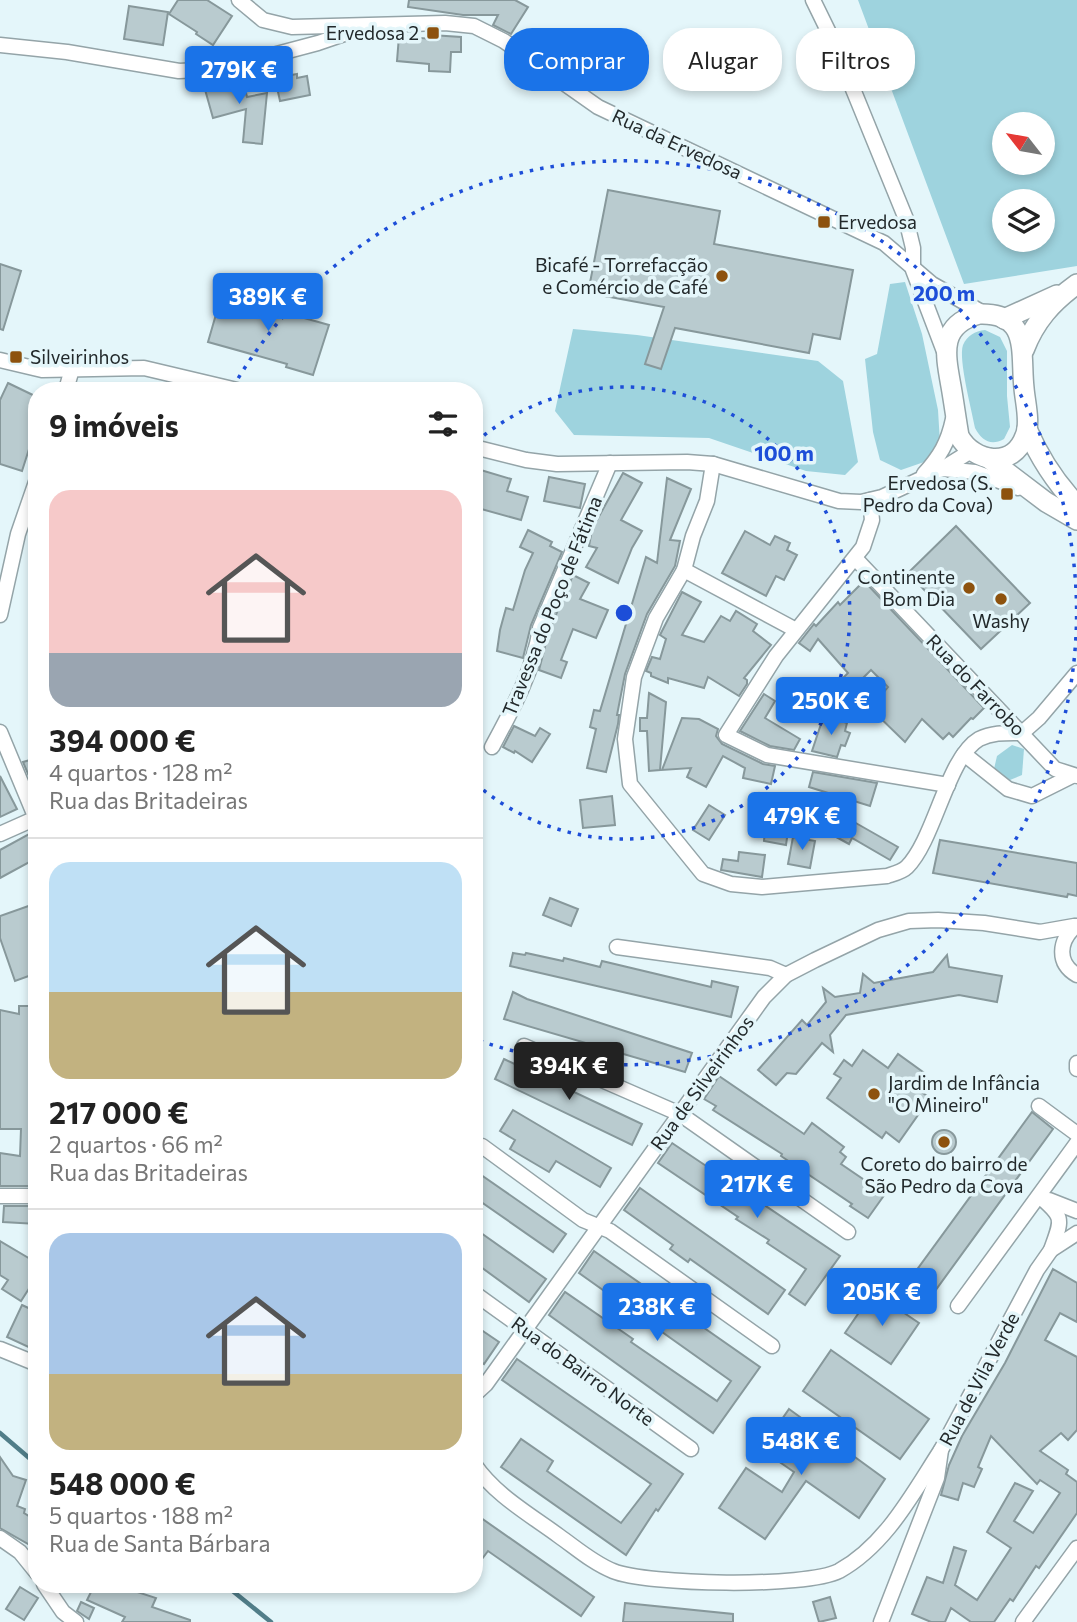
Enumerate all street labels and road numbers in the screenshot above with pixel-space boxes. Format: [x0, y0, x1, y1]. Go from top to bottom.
street label: Rua da Ervedosa [609, 103, 746, 184]
street label: Travessa do Poço de Fátima [497, 492, 606, 719]
street label: Rua do Farrobo [922, 629, 1030, 740]
street label: Rua de Silveirinhos [645, 1011, 758, 1154]
street label: Rua de Vila Verde [934, 1308, 1023, 1449]
street label: Rua do Bairro Norte [508, 1311, 659, 1430]

